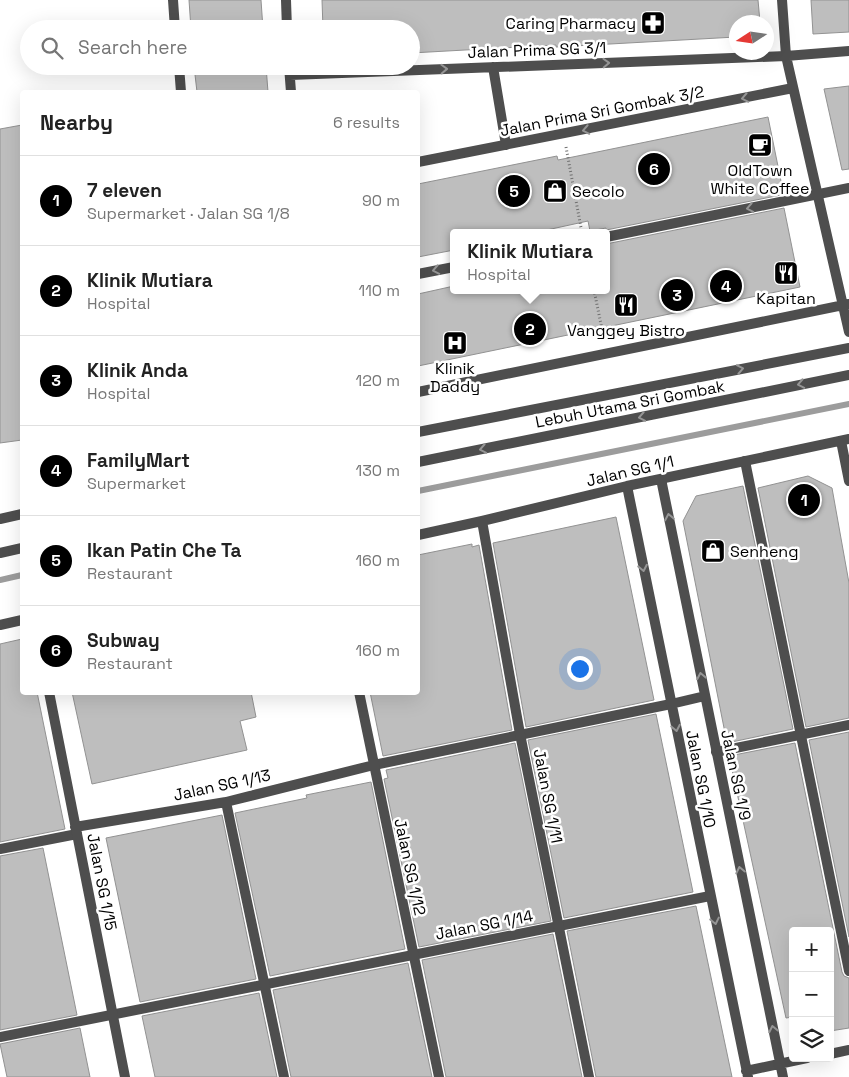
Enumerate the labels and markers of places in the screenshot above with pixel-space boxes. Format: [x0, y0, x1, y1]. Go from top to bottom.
pharmacy icon: Caring Pharmacy [640, 10, 666, 36]
place label: Caring Pharmacy [506, 13, 636, 34]
cafe icon: OldTown White Coffee [747, 132, 773, 158]
pin: 6 [638, 150, 670, 188]
place label: OldTown White Coffee [710, 160, 810, 199]
pin: 5 [498, 172, 530, 210]
shop icon: Secolo [542, 178, 568, 204]
place label: Secolo [572, 181, 625, 202]
restaurant icon: Kapitan [773, 260, 799, 286]
pin: 4 [710, 267, 742, 305]
pin: 3 [661, 276, 693, 314]
place label: Kapitan [756, 288, 816, 309]
restaurant icon: Vanggey Bistro [613, 292, 639, 318]
pin: 2 [514, 310, 546, 348]
place label: Vanggey Bistro [567, 320, 685, 341]
hospital icon: Klinik Daddy [442, 330, 468, 356]
place label: Klinik Daddy [430, 358, 480, 397]
pin: 1 [788, 481, 820, 519]
shop icon: Senheng [700, 538, 726, 564]
place label: Senheng [730, 541, 798, 562]

